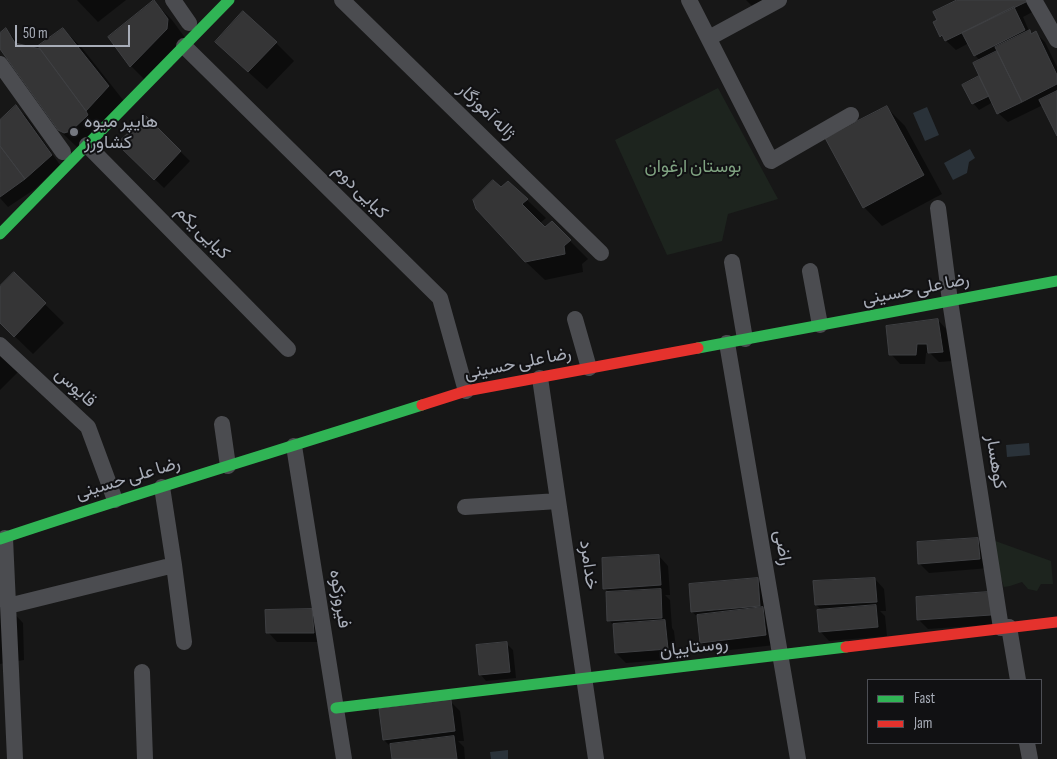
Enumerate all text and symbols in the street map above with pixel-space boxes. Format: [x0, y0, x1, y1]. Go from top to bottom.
scale bar [18, 15, 132, 47]
text: 50 m [23, 24, 48, 43]
street label: ژاله آموزگار [453, 79, 519, 145]
place label: هایپر میوه کشاورز [84, 111, 158, 154]
marker: هایپر میوه کشاورز [68, 126, 80, 138]
park label: بوستان ارغوان [645, 156, 741, 178]
street label: کیایی دوم [328, 160, 392, 224]
street label: کیایی یکم [170, 201, 234, 265]
street label: رضا علی حسینی [861, 269, 971, 311]
street label: رضا علی حسینی [463, 343, 573, 385]
street label: قایوس [50, 363, 100, 413]
street label: کوهسار [980, 433, 1010, 491]
street label: رضا علی حسینی [73, 453, 183, 505]
street label: راضی [768, 528, 796, 568]
street label: خدامرد [574, 539, 602, 591]
street label: فیروزکوه [324, 568, 354, 630]
street label: روستاییان [658, 633, 730, 663]
legend [867, 679, 1042, 744]
text: Fast [914, 689, 935, 708]
text: Jam [914, 714, 932, 733]

